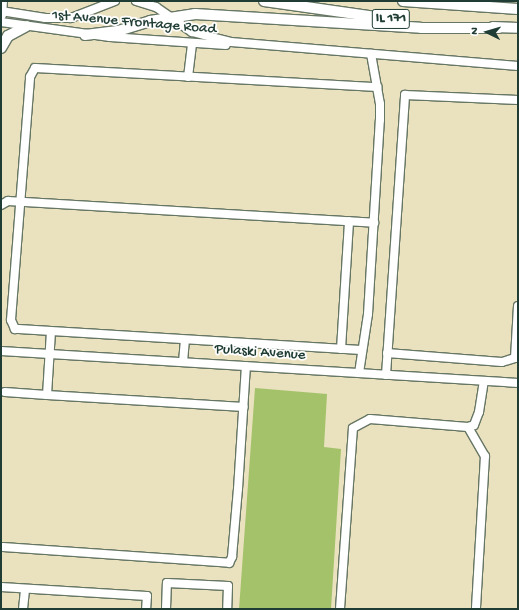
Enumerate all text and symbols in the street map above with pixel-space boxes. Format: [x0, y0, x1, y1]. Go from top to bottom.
street label: 1st Avenue Frontage Road [51, 7, 217, 39]
road number: IL 171 [371, 7, 411, 31]
north arrow [467, 12, 507, 52]
text: N [469, 27, 481, 35]
street label: Pulaski Avenue [214, 341, 306, 365]

